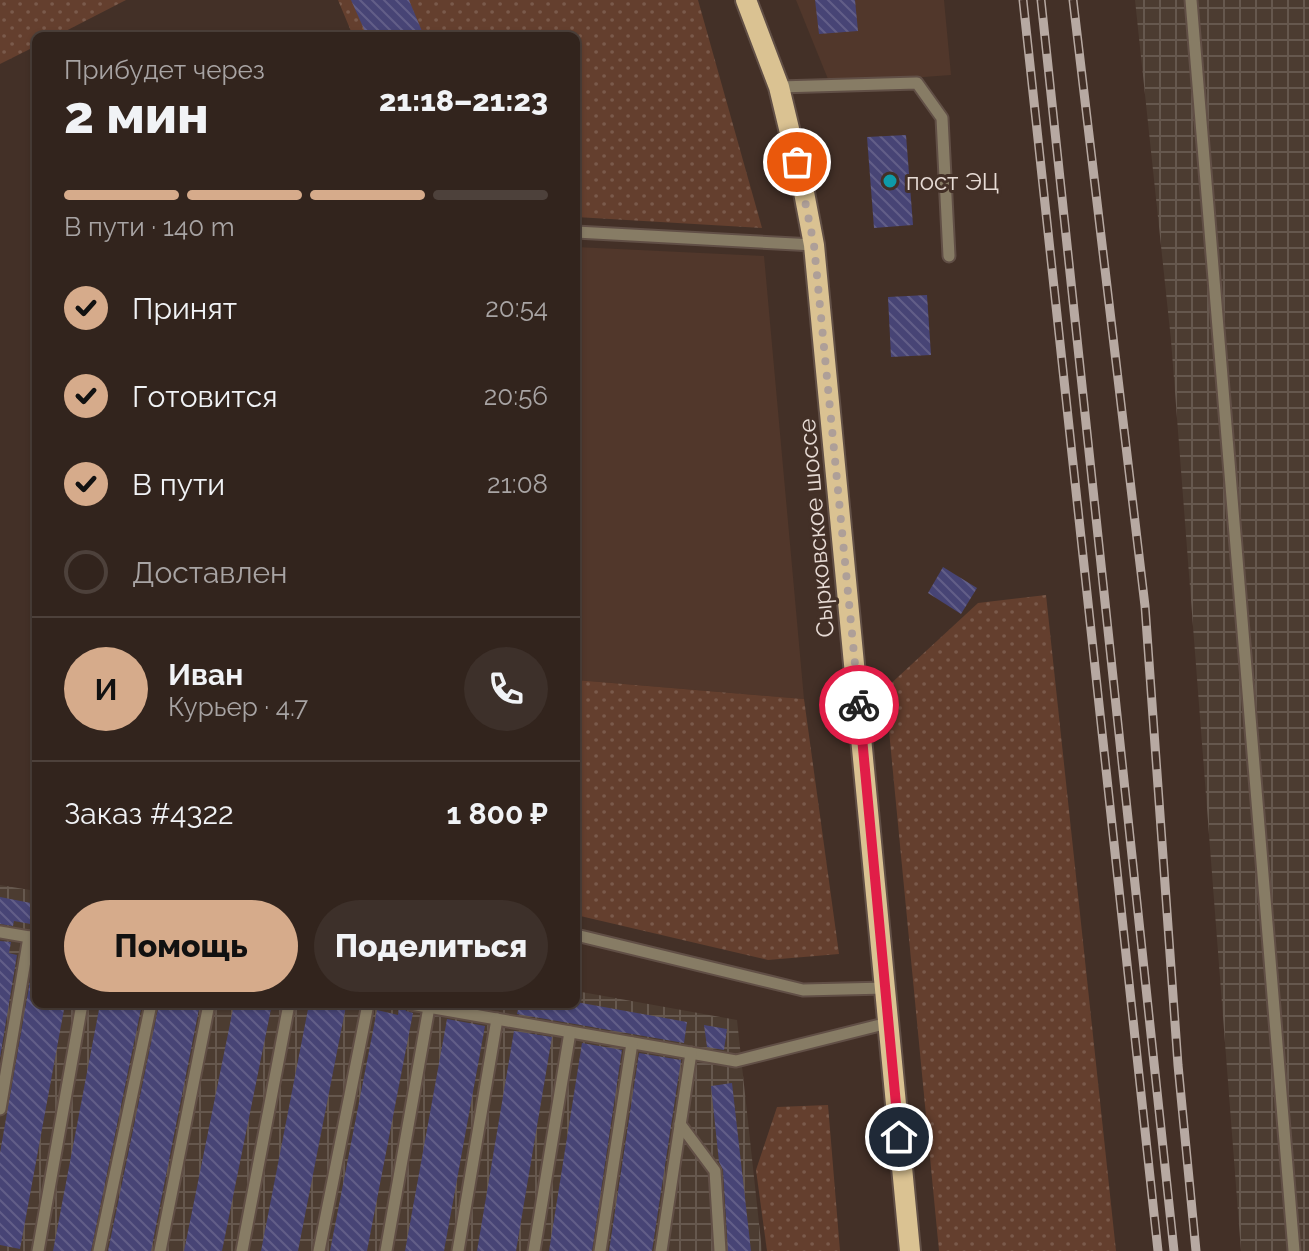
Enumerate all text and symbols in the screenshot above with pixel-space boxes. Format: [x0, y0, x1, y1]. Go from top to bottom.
text: Прибудет через [64, 55, 265, 85]
text: 21:18–21:23 [379, 83, 548, 118]
text: 2 мин [64, 84, 209, 145]
pin [763, 128, 831, 196]
icon: bag [775, 140, 819, 184]
place label: пост ЭЦ [906, 167, 999, 196]
marker: пост ЭЦ [881, 172, 899, 190]
text: В пути · 140 m [64, 212, 235, 242]
icon: check [64, 286, 108, 330]
text: Принят [132, 291, 237, 326]
text: 20:54 [485, 293, 548, 323]
icon: check [64, 374, 108, 418]
text: Готовится [132, 379, 278, 414]
text: 20:56 [484, 381, 548, 411]
street label: Сырковское шоссе [792, 417, 840, 639]
icon: check [64, 462, 108, 506]
text: В пути [132, 467, 225, 502]
text: 21:08 [487, 469, 548, 499]
text: Доставлен [132, 555, 288, 590]
button: phone [464, 647, 548, 731]
text: Иван [168, 657, 243, 692]
courier [819, 665, 899, 745]
text: И [94, 672, 118, 707]
icon: bike [837, 683, 881, 727]
text: Курьер · 4.7 [168, 692, 308, 722]
text: Заказ #4322 [64, 796, 234, 831]
text: 1 800 ₽ [446, 796, 548, 831]
button: Помощь [64, 900, 298, 992]
button: Поделиться [314, 900, 548, 992]
pin [865, 1103, 933, 1171]
icon: home [877, 1115, 921, 1159]

